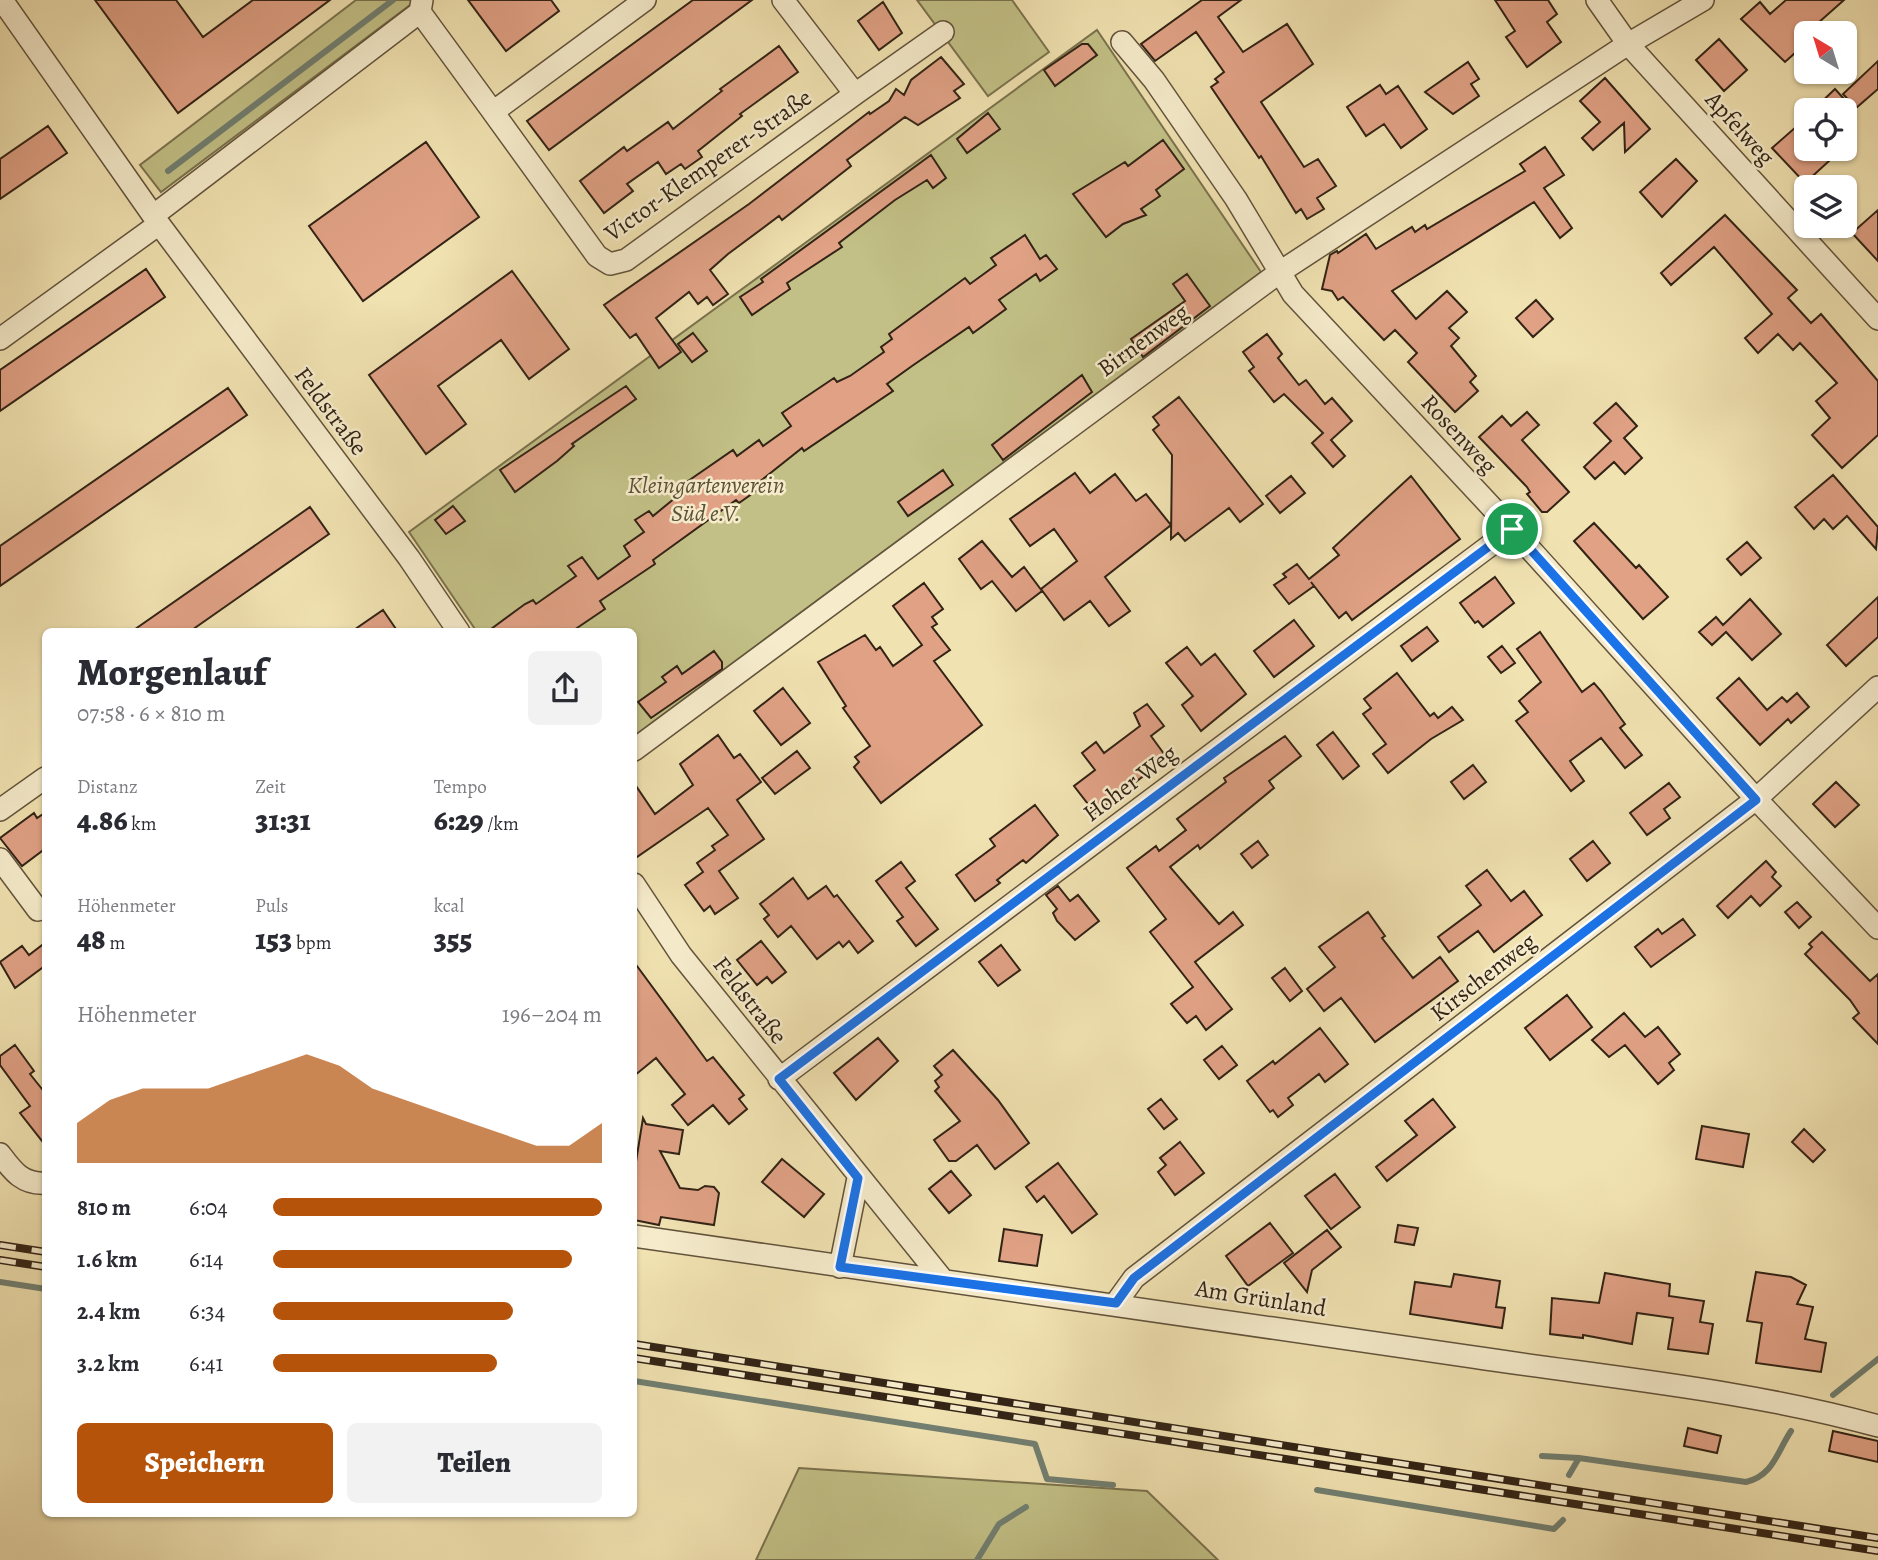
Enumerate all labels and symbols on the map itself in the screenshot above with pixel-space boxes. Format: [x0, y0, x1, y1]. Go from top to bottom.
north arrow [1794, 21, 1857, 84]
street label: Victor-Klemperer-Straße [597, 81, 818, 249]
street label: Apfelweg [1698, 83, 1782, 172]
street label: Birnenweg [1091, 296, 1195, 384]
street label: Feldstraße [287, 360, 375, 462]
street label: Rosenweg [1414, 387, 1504, 481]
park label: Kleingartenverein Süd e.V. [627, 469, 785, 529]
pin [1482, 499, 1542, 559]
street label: Hoher Weg [1076, 737, 1184, 829]
street label: Kirschenweg [1423, 926, 1543, 1028]
street label: Feldstraße [706, 949, 794, 1051]
street label: Am Grünland [1192, 1272, 1329, 1324]

